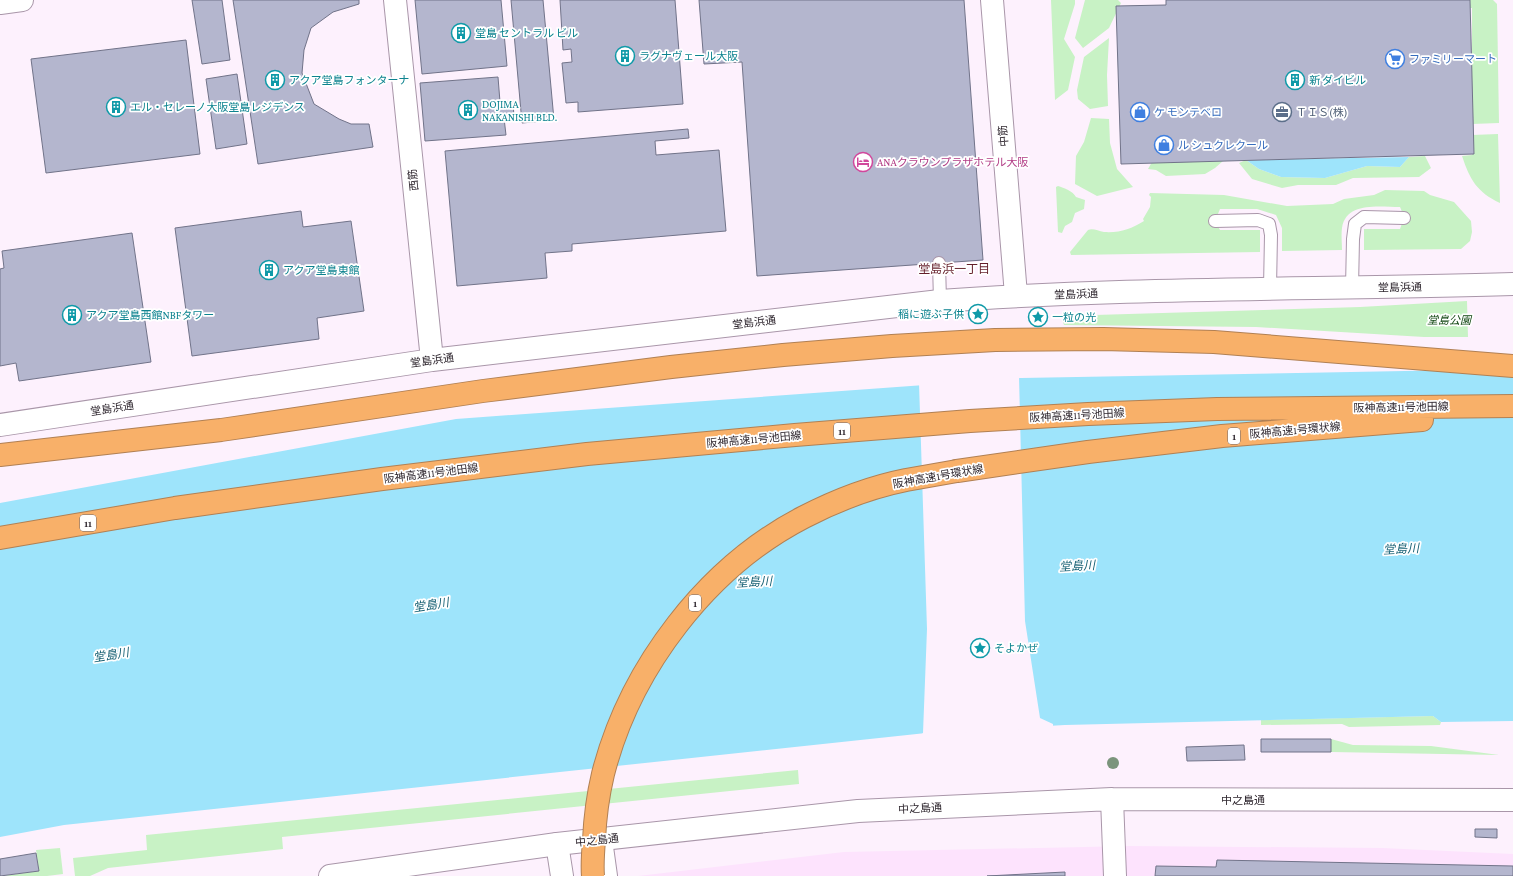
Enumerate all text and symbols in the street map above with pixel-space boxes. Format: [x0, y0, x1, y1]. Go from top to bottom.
building icon: 堂島 セントラル ビル [450, 22, 472, 44]
place label: 堂島 セントラル ビル [475, 27, 578, 39]
building icon: ラグナヴェール大阪 [614, 45, 636, 67]
supermarket icon: ファミリーマート [1384, 48, 1406, 70]
place label: ラグナヴェール大阪 [639, 50, 738, 62]
place label: ファミリーマート [1409, 53, 1497, 65]
building icon: アクア堂島フォンターナ [264, 69, 286, 91]
building icon: 新 ダイビル [1284, 69, 1306, 91]
place label: アクア堂島フォンターナ [289, 74, 409, 86]
place label: 新 ダイビル [1309, 74, 1366, 86]
building icon: エル・セレーノ大阪堂島レジデンス [105, 96, 127, 118]
place label: DOJIMA NAKANISHI BLD. [482, 98, 557, 123]
building icon: DOJIMA NAKANISHI BLD. [457, 99, 479, 121]
place label: エル・セレーノ大阪堂島レジデンス [130, 101, 305, 113]
shop icon: ケ モンテベロ [1129, 101, 1151, 123]
office icon: ＴＩＳ(株) [1271, 101, 1293, 123]
place label: ケ モンテベロ [1154, 106, 1222, 118]
place label: ＴＩＳ(株) [1296, 106, 1348, 119]
street label: 中筋 [996, 125, 1010, 147]
shop icon: ル シュクレクール [1153, 134, 1175, 156]
place label: ル シュクレクール [1178, 139, 1268, 151]
hotel icon: ANAクラウンプラザホテル大阪 [852, 151, 874, 173]
place label: ANAクラウンプラザホテル大阪 [877, 156, 1028, 168]
street label: 西筋 [406, 168, 420, 192]
building icon: アクア堂島東館 [258, 259, 280, 281]
district label: 堂島浜一丁目 [918, 262, 990, 276]
place label: アクア堂島東館 [283, 264, 359, 276]
street label: 堂島浜通 [1378, 281, 1422, 293]
street label: 堂島浜通 [1054, 287, 1098, 301]
place icon: 稲に遊ぶ子供 [967, 303, 989, 325]
building icon: アクア堂島西館NBFタワー [61, 304, 83, 326]
place icon: 一粒の光 [1027, 306, 1049, 328]
place label: 稲に遊ぶ子供 [898, 308, 964, 320]
place label: アクア堂島西館NBFタワー [86, 309, 214, 321]
place label: 一粒の光 [1052, 311, 1096, 323]
street label: 堂島浜通 [731, 313, 777, 331]
park label: 堂島公園 [1427, 314, 1473, 326]
street label: 堂島浜通 [409, 351, 455, 369]
street label: 堂島浜通 [89, 399, 135, 417]
street label: 阪神高速11号池田線 [1353, 400, 1449, 414]
street label: 阪神高速11号池田線 [1029, 407, 1125, 423]
street label: 阪神高速1号環状線 [1249, 420, 1341, 440]
road number: 11 [834, 423, 850, 439]
road number: 1 [1228, 428, 1240, 444]
street label: 阪神高速11号池田線 [706, 429, 802, 449]
street label: 阪神高速11号池田線 [383, 461, 479, 485]
street label: 阪神高速1号環状線 [892, 462, 984, 490]
road number: 11 [80, 515, 96, 531]
water label: 堂島川 [1383, 541, 1421, 557]
water label: 堂島川 [1059, 558, 1097, 574]
water label: 堂島川 [736, 574, 774, 590]
water label: 堂島川 [412, 595, 452, 615]
road number: 1 [689, 595, 701, 611]
place icon: そよかぜ [969, 637, 991, 659]
place label: そよかぜ [994, 642, 1038, 654]
water label: 堂島川 [92, 645, 132, 665]
street label: 中之島通 [1221, 794, 1265, 806]
street label: 中之島通 [898, 801, 942, 815]
street label: 中之島通 [574, 832, 620, 848]

